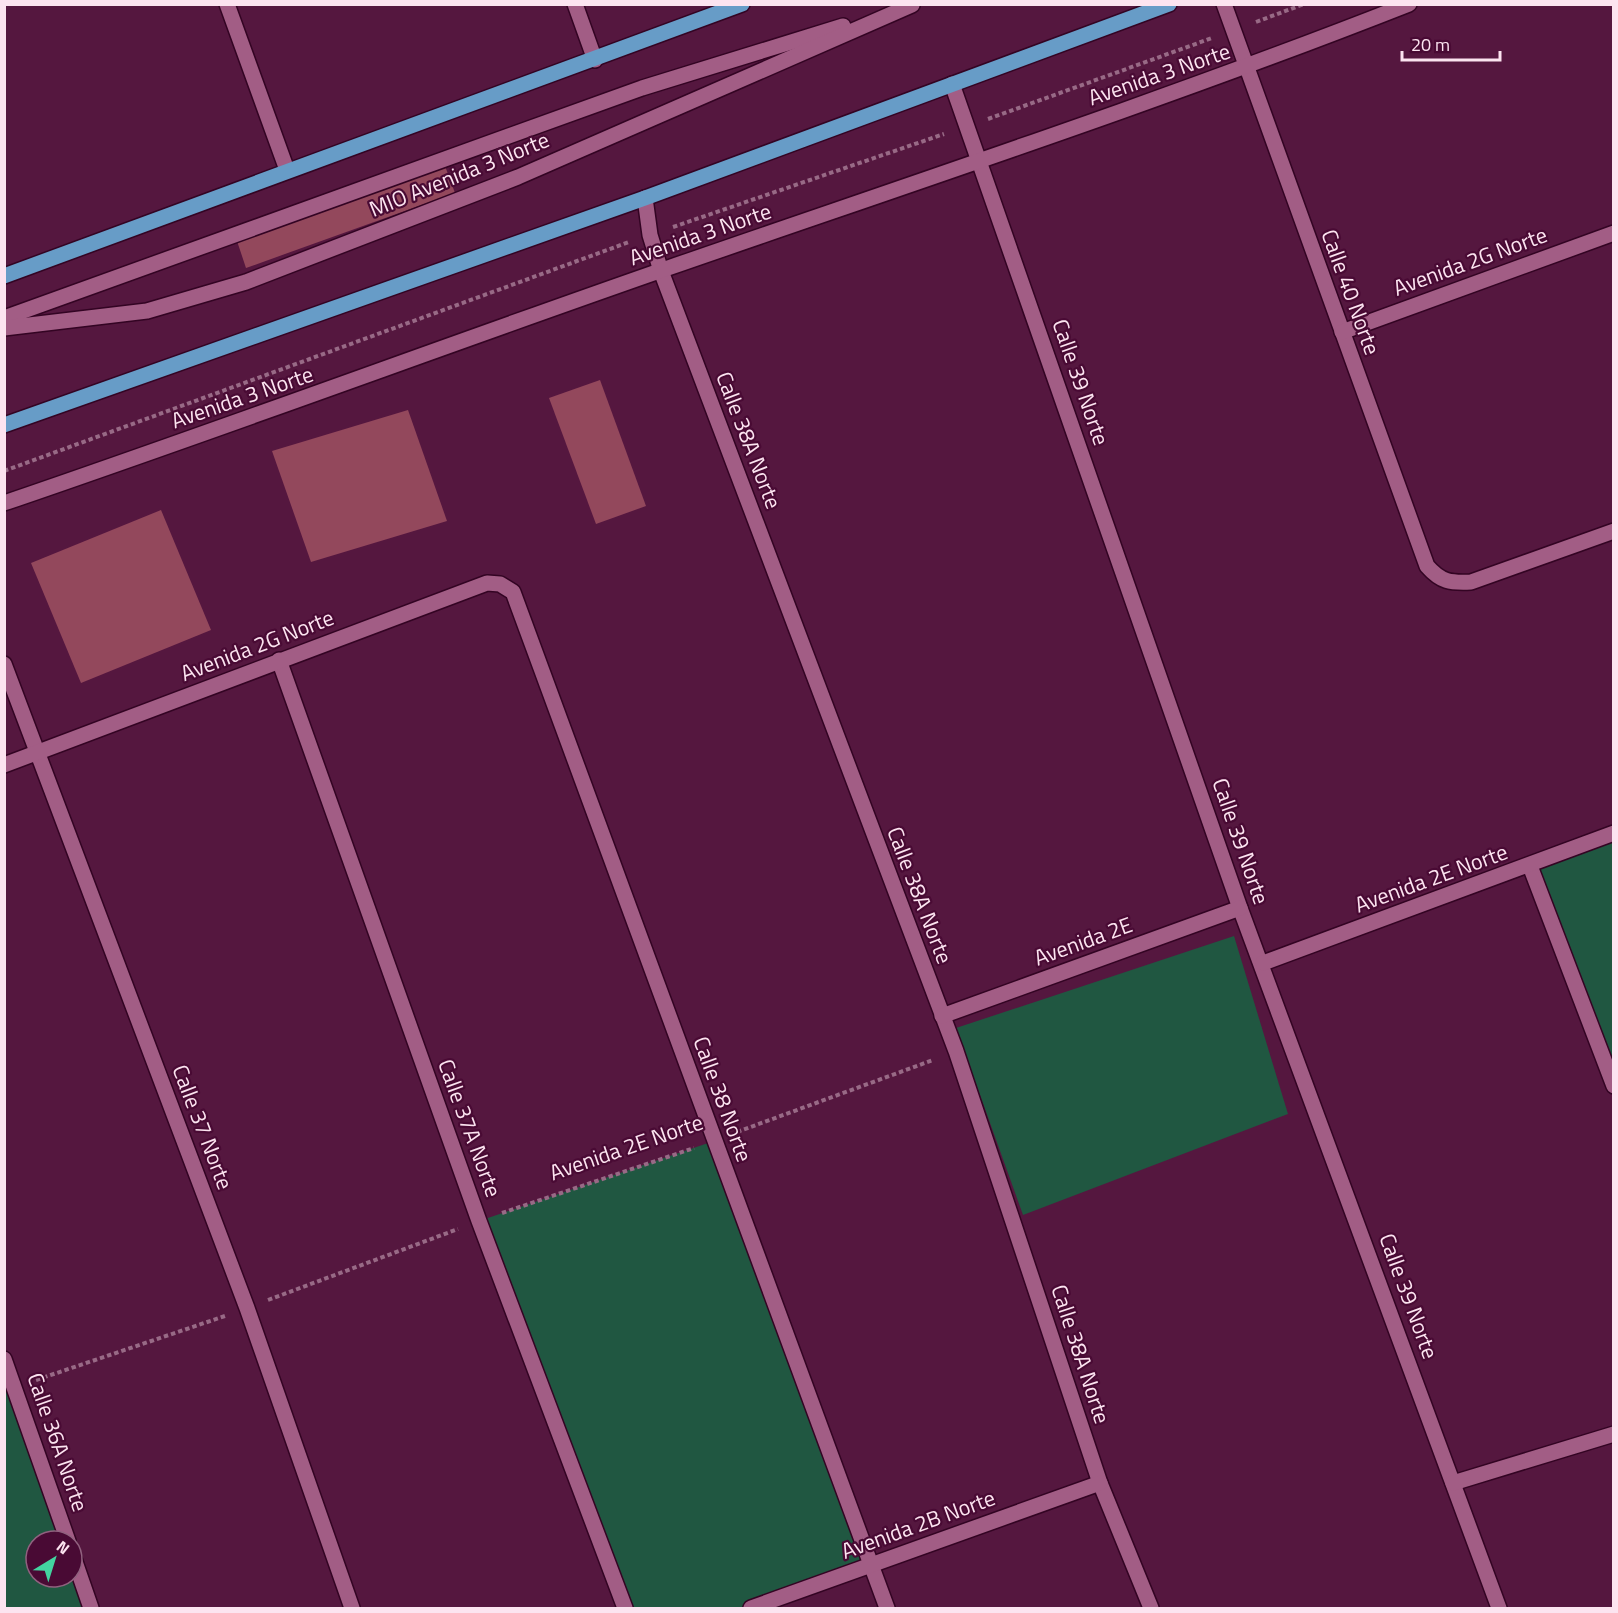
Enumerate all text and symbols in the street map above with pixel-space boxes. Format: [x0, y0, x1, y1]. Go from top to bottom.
scale bar [1402, 24, 1500, 62]
text: 20 m [1411, 31, 1450, 58]
street label: Avenida 3 Norte [1083, 34, 1235, 114]
street label: MIO Avenida 3 Norte [364, 122, 554, 226]
street label: Avenida 3 Norte [624, 194, 776, 274]
street label: Avenida 2G Norte [1388, 217, 1552, 305]
street label: Calle 40 Norte [1313, 224, 1389, 360]
street label: Calle 39 Norte [1044, 314, 1118, 450]
street label: Avenida 3 Norte [166, 357, 318, 437]
street label: Calle 38A Norte [707, 366, 791, 514]
street label: Avenida 2G Norte [175, 600, 339, 690]
street label: Calle 39 Norte [1204, 773, 1278, 909]
street label: Calle 38A Norte [878, 821, 962, 969]
street label: Avenida 2E Norte [1350, 835, 1512, 921]
street label: Avenida 2E [1029, 907, 1137, 975]
street label: Calle 38 Norte [685, 1031, 761, 1167]
street label: Calle 37A Norte [429, 1054, 511, 1202]
street label: Calle 37 Norte [164, 1060, 242, 1194]
street label: Avenida 2E Norte [545, 1105, 707, 1189]
street label: Calle 39 Norte [1371, 1228, 1447, 1364]
street label: Calle 38A Norte [1043, 1280, 1119, 1428]
street label: Calle 36A Norte [18, 1368, 98, 1516]
street label: Avenida 2B Norte [836, 1480, 1000, 1568]
north arrow [24, 1529, 84, 1589]
text: N [51, 1534, 75, 1560]

